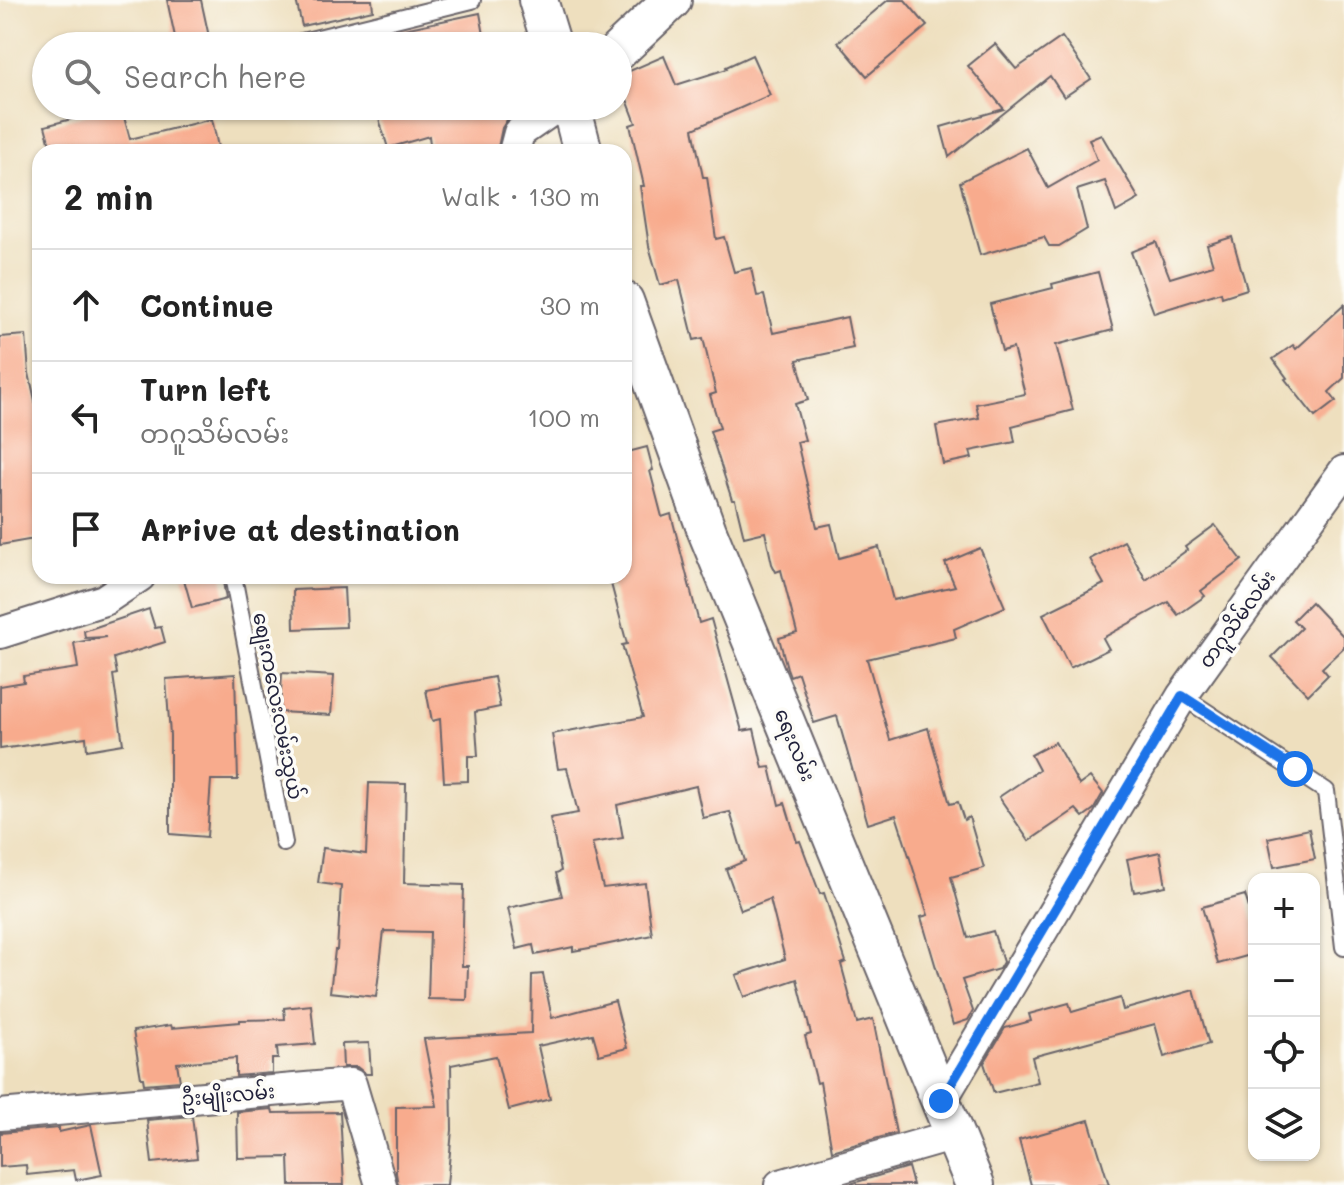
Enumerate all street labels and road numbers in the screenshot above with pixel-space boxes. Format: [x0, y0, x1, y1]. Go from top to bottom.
street label: တဂူသိမ်လမ်း [1192, 564, 1285, 675]
street label: စျေးကလေးလမ်းသွယ် [244, 610, 310, 802]
street label: ရေးလမ်း [766, 705, 822, 786]
street label: ဦးမျိုးလမ်း [180, 1077, 276, 1115]

